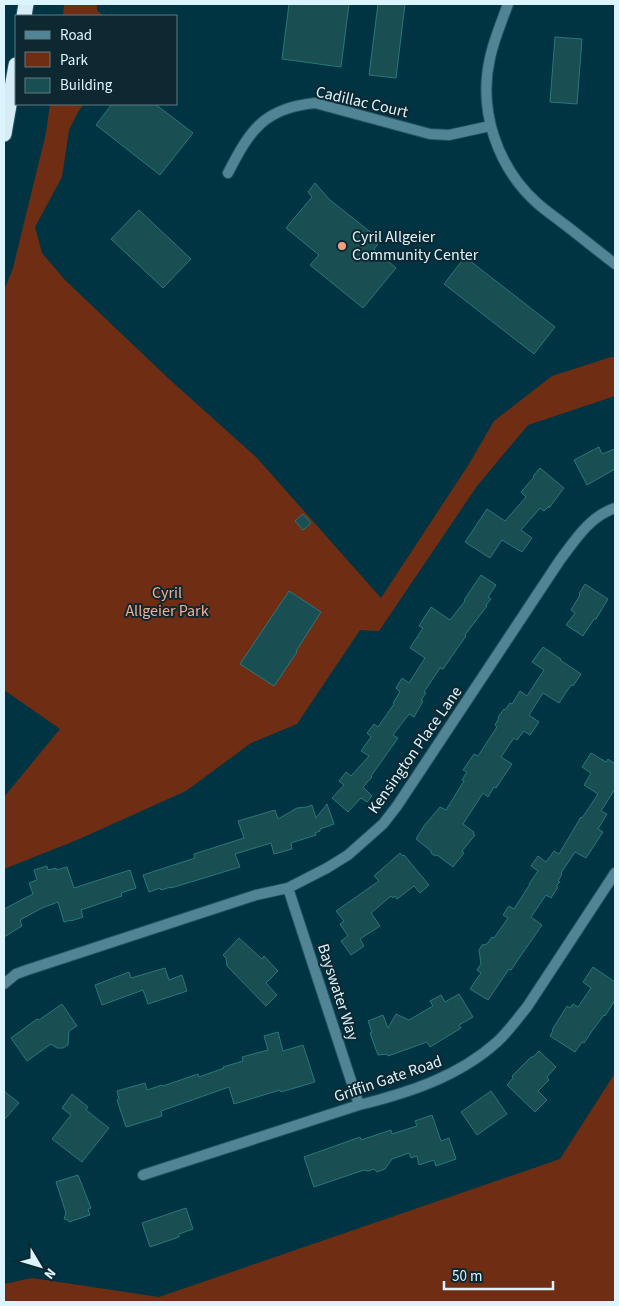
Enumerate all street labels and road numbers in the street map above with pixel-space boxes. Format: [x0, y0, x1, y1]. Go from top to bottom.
street label: Cadillac Court [314, 81, 411, 123]
street label: Kensington Place Lane [363, 682, 467, 818]
street label: Bayswater Way [312, 941, 364, 1044]
street label: Griffin Gate Road [331, 1050, 445, 1108]

